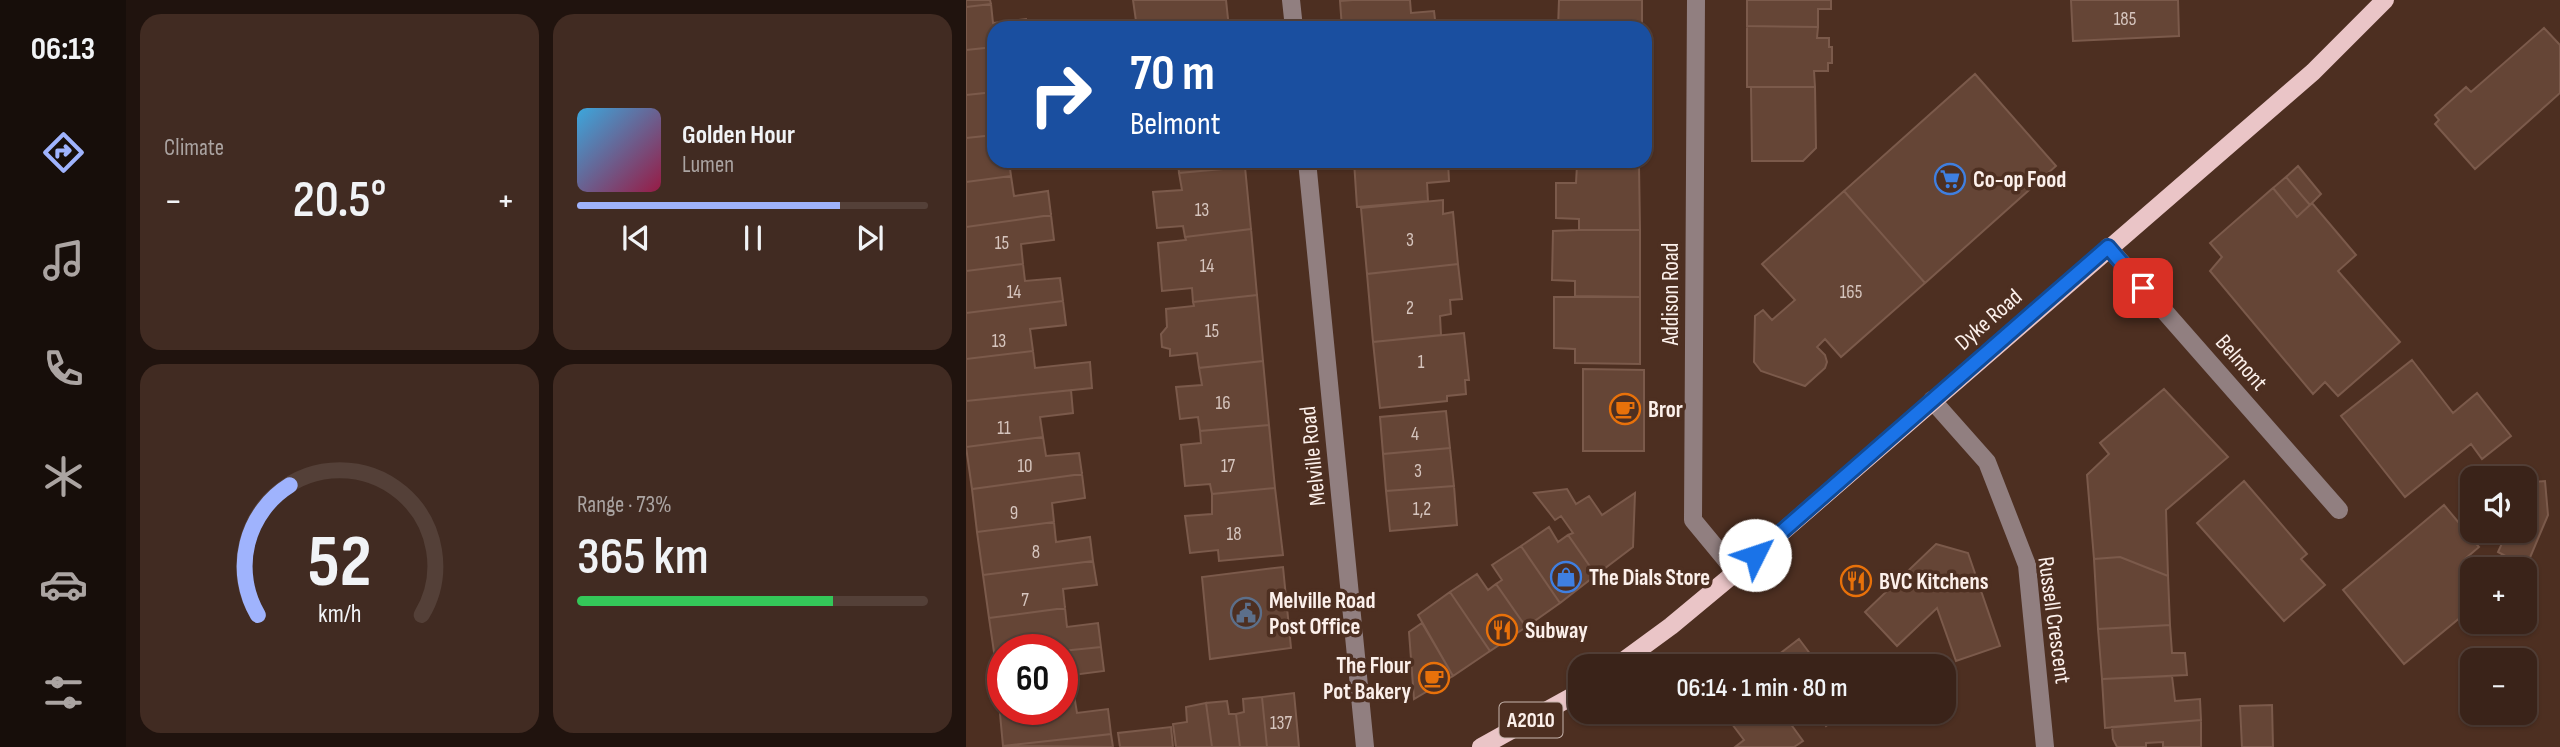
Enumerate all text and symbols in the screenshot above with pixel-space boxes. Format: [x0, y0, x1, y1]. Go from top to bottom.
house number: 185 [2114, 8, 2136, 31]
text: 06:13 [31, 30, 95, 69]
text: 70 m [1130, 45, 1215, 104]
icon: right [1015, 49, 1106, 140]
text: Belmont [1130, 105, 1221, 144]
text: Golden Hour [682, 120, 795, 151]
icon: directions [39, 128, 88, 177]
text: Climate [164, 134, 224, 162]
text: Lumen [682, 151, 734, 179]
supermarket icon: Co-op Food [1933, 162, 1967, 196]
place label: Co-op Food [1973, 166, 2066, 194]
text: 20.5° [293, 169, 386, 232]
text: − [164, 179, 183, 224]
text: + [496, 179, 515, 224]
house number: 13 [1195, 199, 1209, 222]
icon: previous [617, 219, 655, 257]
icon: pause [734, 219, 772, 257]
icon: next [851, 219, 889, 257]
house number: 3 [1406, 229, 1414, 252]
house number: 15 [995, 232, 1009, 255]
icon: music [39, 236, 88, 285]
street label: Addison Road [1657, 243, 1685, 346]
house number: 14 [1200, 255, 1214, 278]
pin [2113, 258, 2173, 318]
icon: arrive [2124, 269, 2162, 307]
house number: 14 [1007, 281, 1021, 304]
house number: 165 [1840, 281, 1862, 304]
street label: Dyke Road [1949, 283, 2028, 356]
house number: 2 [1406, 297, 1414, 320]
house number: 15 [1205, 320, 1219, 343]
street label: Belmont [2209, 329, 2273, 396]
house number: 13 [992, 330, 1006, 353]
icon: phone [39, 344, 88, 393]
house number: 1 [1418, 351, 1425, 374]
house number: 16 [1216, 392, 1230, 415]
cafe icon: Bror [1608, 392, 1642, 426]
place label: Bror [1648, 396, 1683, 424]
street label: Melville Road [1294, 405, 1332, 507]
house number: 11 [997, 417, 1011, 440]
house number: 4 [1411, 423, 1419, 446]
icon: climate [39, 452, 88, 501]
house number: 10 [1017, 455, 1033, 478]
house number: 17 [1221, 455, 1236, 478]
house number: 3 [1414, 460, 1422, 483]
map controls [2460, 466, 2537, 725]
button: sound [2460, 466, 2537, 543]
text: Range · 73% [577, 491, 672, 519]
house number: 1,2 [1413, 498, 1431, 521]
house number: 9 [1010, 502, 1018, 525]
position arrow [1718, 518, 1792, 592]
text: 52 [308, 519, 371, 607]
house number: 18 [1227, 523, 1241, 546]
text: 365 km [577, 526, 709, 589]
house number: 8 [1032, 541, 1040, 564]
street label: Russell Crescent [2031, 555, 2077, 686]
button: + [2460, 557, 2537, 634]
icon: car [39, 560, 88, 609]
shop icon: The Dials Store [1549, 560, 1583, 594]
place label: The Dials Store [1589, 564, 1710, 592]
restaurant icon: BVC Kitchens [1839, 564, 1873, 598]
place label: BVC Kitchens [1879, 568, 1989, 596]
place label: Melville Road Post Office [1269, 587, 1376, 641]
house number: 7 [1021, 589, 1029, 612]
public building icon: Melville Road Post Office [1229, 596, 1263, 630]
text: km/h [318, 598, 361, 629]
restaurant icon: Subway [1485, 613, 1519, 647]
place label: Subway [1525, 617, 1588, 645]
speed limit sign: 60 [987, 634, 1078, 725]
button: − [2460, 648, 2537, 725]
place label: The Flour Pot Bakery [1323, 652, 1411, 706]
cafe icon: The Flour Pot Bakery [1417, 661, 1451, 695]
icon: filters [39, 668, 88, 717]
text: 06:14 · 1 min · 80 m [1677, 673, 1848, 704]
road number: A2010 [1500, 702, 1562, 738]
house number: 137 [1270, 712, 1293, 735]

